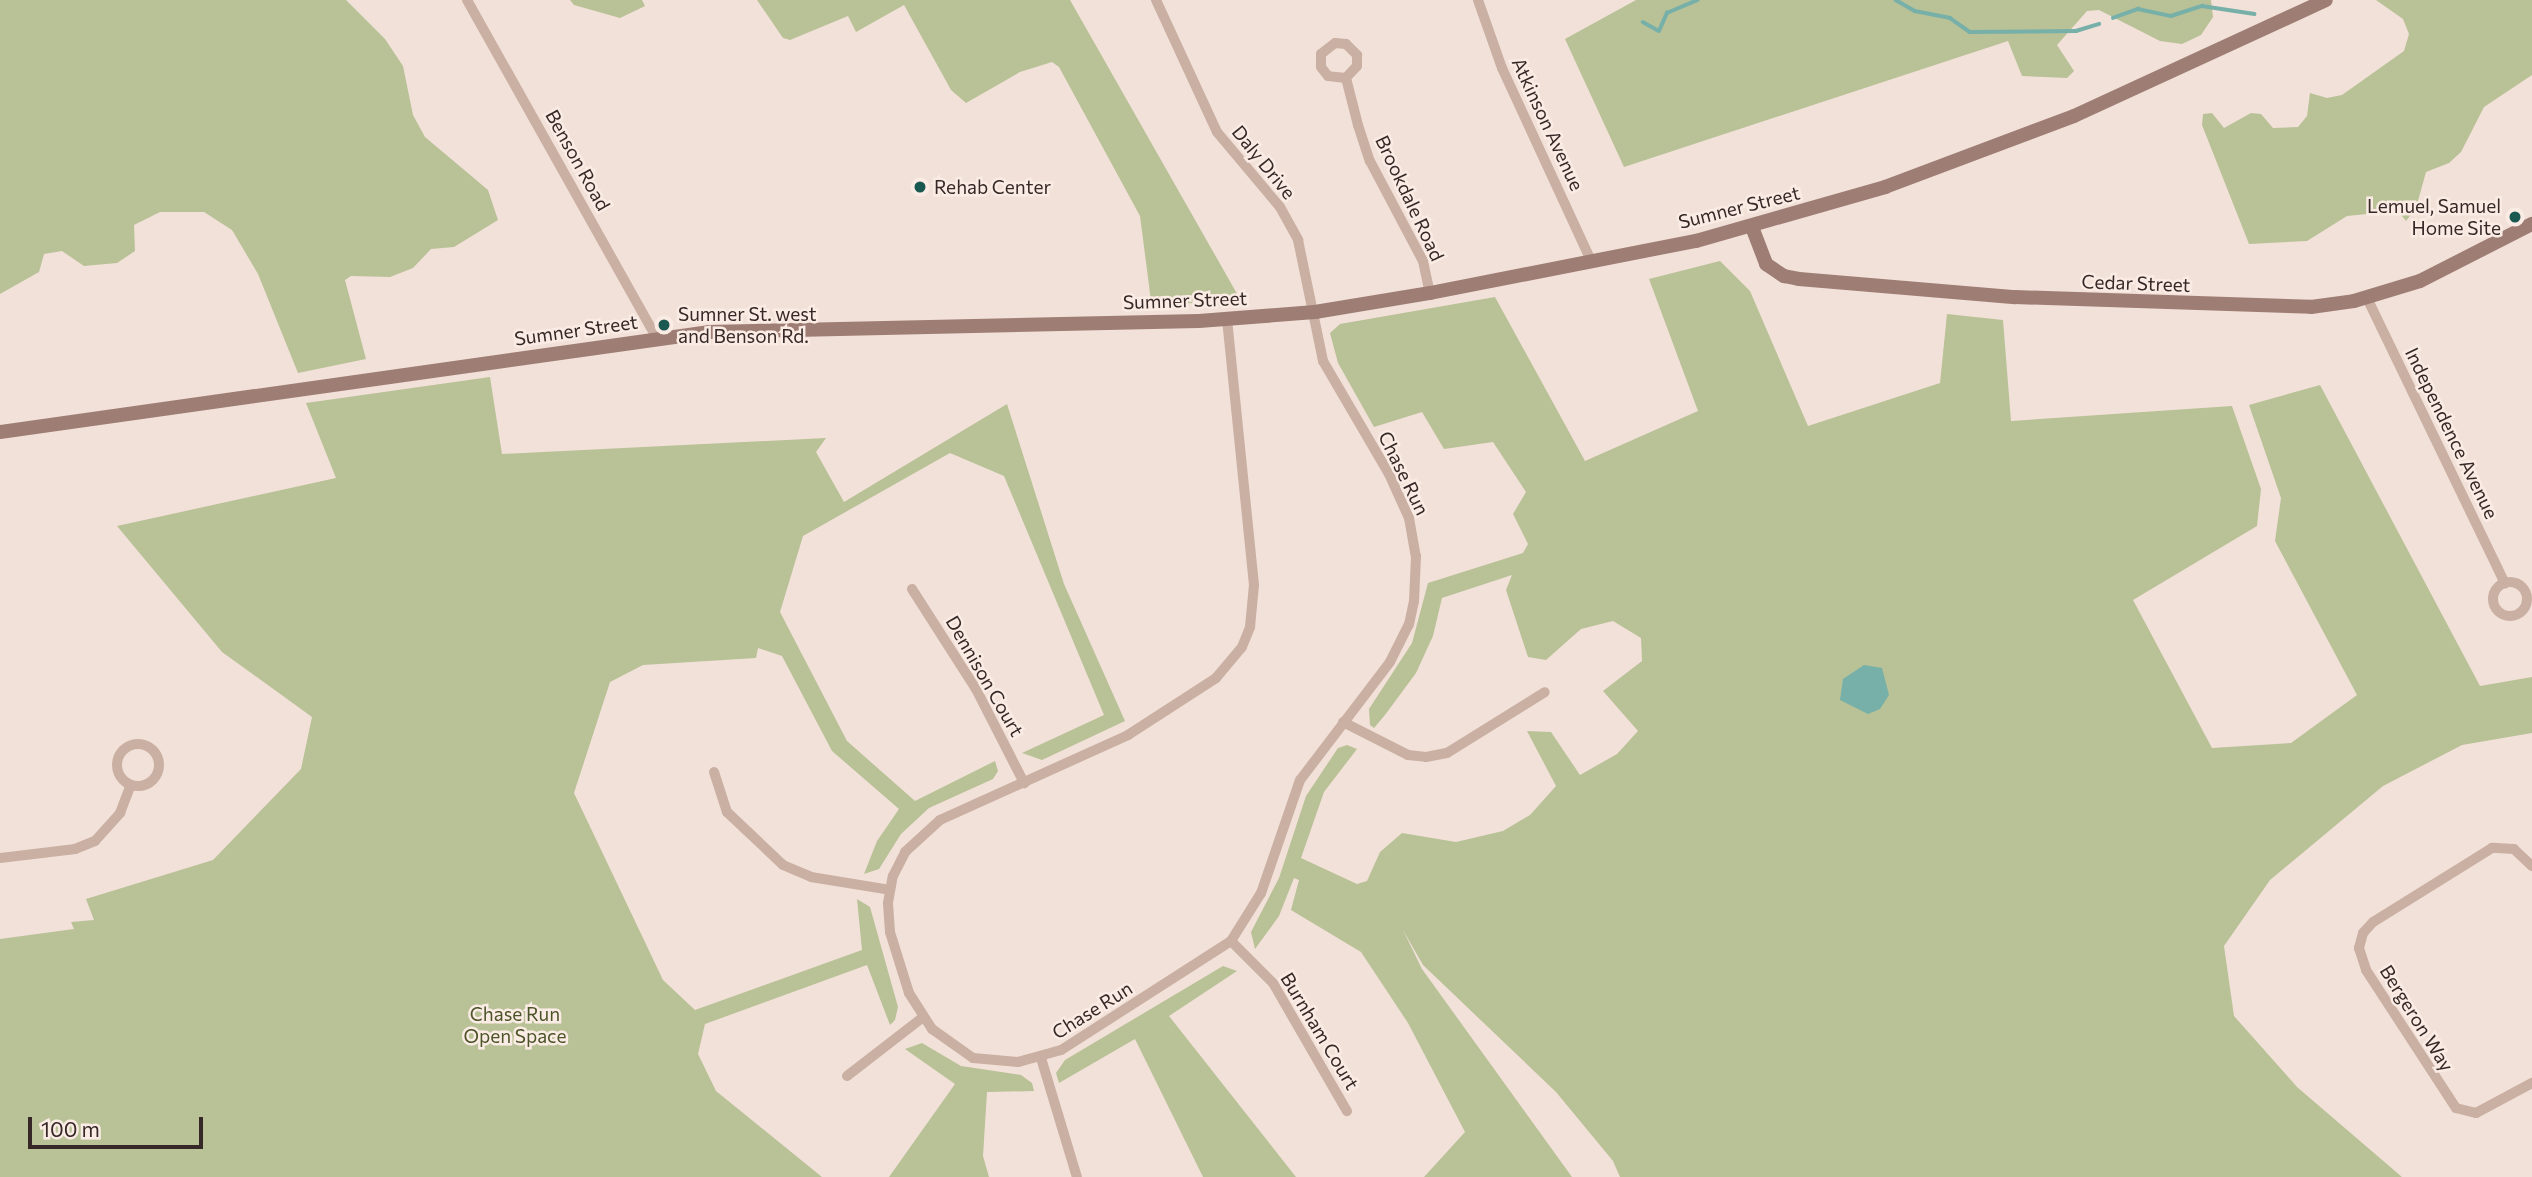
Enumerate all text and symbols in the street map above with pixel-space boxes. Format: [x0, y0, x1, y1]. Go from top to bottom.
street label: Atkinson Avenue [1507, 54, 1589, 194]
street label: Benson Road [541, 105, 615, 215]
street label: Daly Drive [1227, 121, 1301, 203]
street label: Brookdale Road [1371, 132, 1449, 264]
place label: Rehab Center [934, 176, 1051, 198]
marker: Rehab Center [912, 179, 928, 195]
street label: Sumner Street [1676, 181, 1802, 233]
place label: Lemuel, Samuel Home Site [2367, 195, 2501, 239]
marker: Lemuel, Samuel Home Site [2507, 209, 2523, 225]
street label: Cedar Street [2081, 270, 2191, 296]
street label: Sumner Street [1123, 286, 1247, 314]
place label: Sumner St. west and Benson Rd. [678, 303, 817, 347]
street label: Sumner Street [513, 310, 639, 350]
marker: Sumner St. west and Benson Rd. [656, 317, 672, 333]
street label: Independence Avenue [2401, 344, 2503, 522]
street label: Chase Run [1374, 427, 1434, 519]
street label: Dennison Court [941, 612, 1029, 740]
street label: Bergeron Way [2375, 961, 2459, 1075]
street label: Burnham Court [1276, 968, 1364, 1094]
street label: Chase Run [1048, 976, 1136, 1044]
park label: Chase Run Open Space [463, 1003, 567, 1047]
scale bar [32, 1104, 206, 1148]
text: 100 m [41, 1116, 100, 1141]

